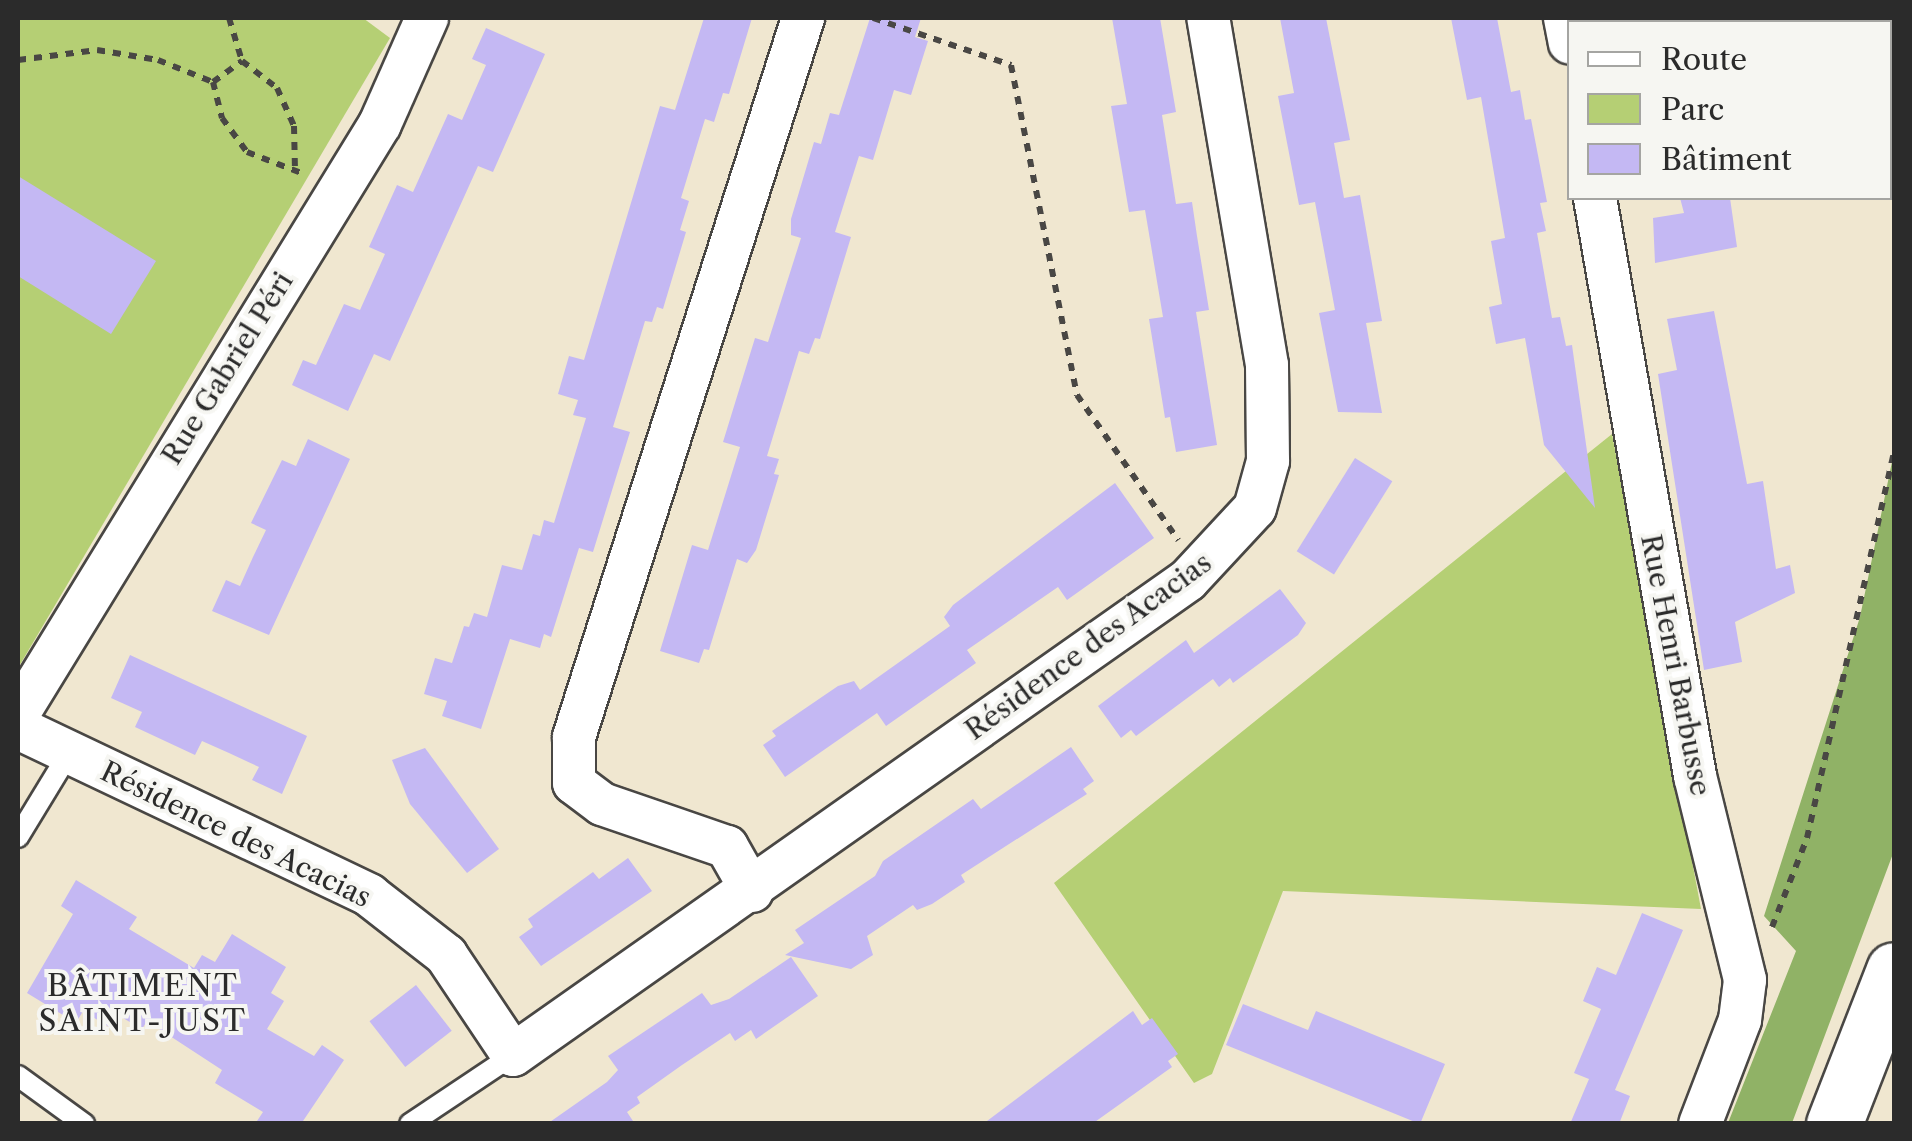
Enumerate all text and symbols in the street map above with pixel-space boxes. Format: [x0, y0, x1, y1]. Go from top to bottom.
legend [1567, 20, 1892, 200]
text: Route [1661, 41, 1747, 78]
text: Parc [1661, 91, 1724, 128]
text: Bâtiment [1661, 141, 1792, 178]
street label: Rue Gabriel Péri [154, 266, 300, 470]
street label: Rue Henri Barbusse [1634, 531, 1718, 799]
street label: Résidence des Acacias [958, 545, 1218, 747]
street label: Résidence des Acacias [95, 754, 377, 914]
district label: BÂTIMENT SAINT-JUST [38, 968, 248, 1038]

